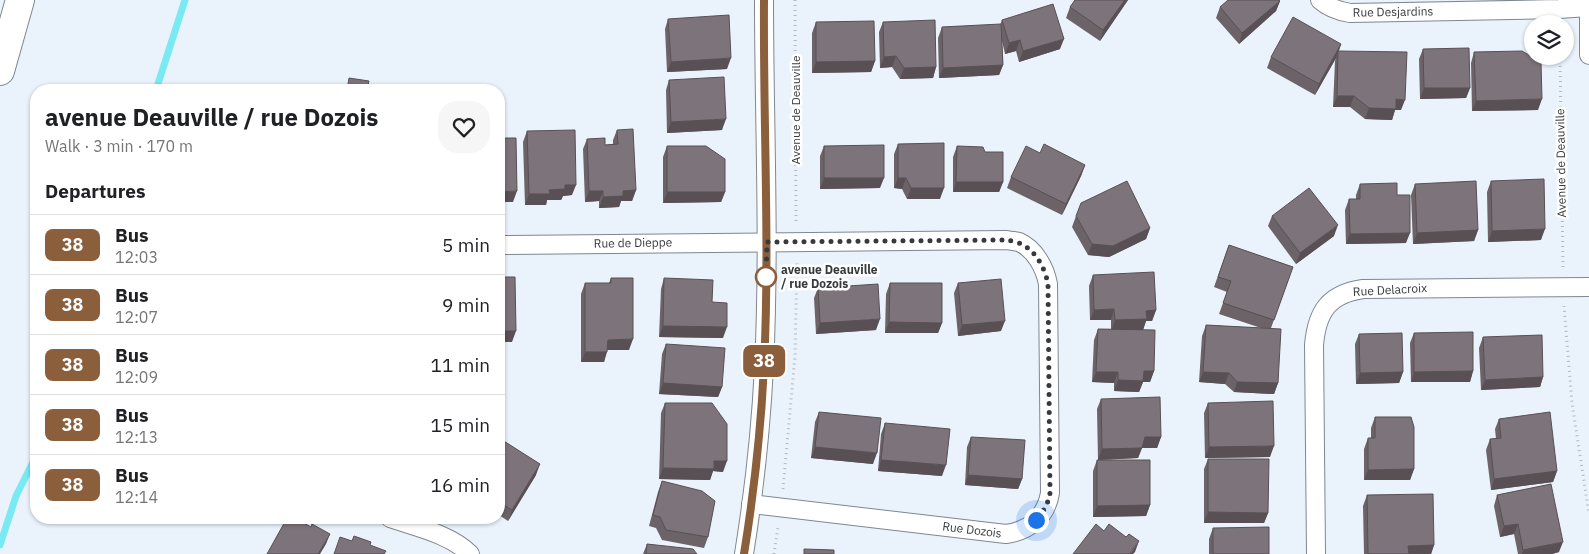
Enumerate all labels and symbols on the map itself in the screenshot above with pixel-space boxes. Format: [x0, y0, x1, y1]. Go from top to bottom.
street label: Rue Desjardins [1352, 3, 1434, 20]
street label: Avenue de Deauville [788, 55, 803, 165]
street label: Avenue de Deauville [1552, 108, 1569, 218]
street label: Rue de Dieppe [594, 234, 673, 251]
place label: avenue Deauville / rue Dozois [781, 262, 878, 291]
marker: avenue Deauville / rue Dozois [755, 266, 777, 288]
street label: Rue Delacroix [1352, 280, 1428, 299]
line badge: 38 [742, 345, 786, 377]
your location [1024, 508, 1049, 533]
street label: Rue Dozois [942, 518, 1003, 541]

